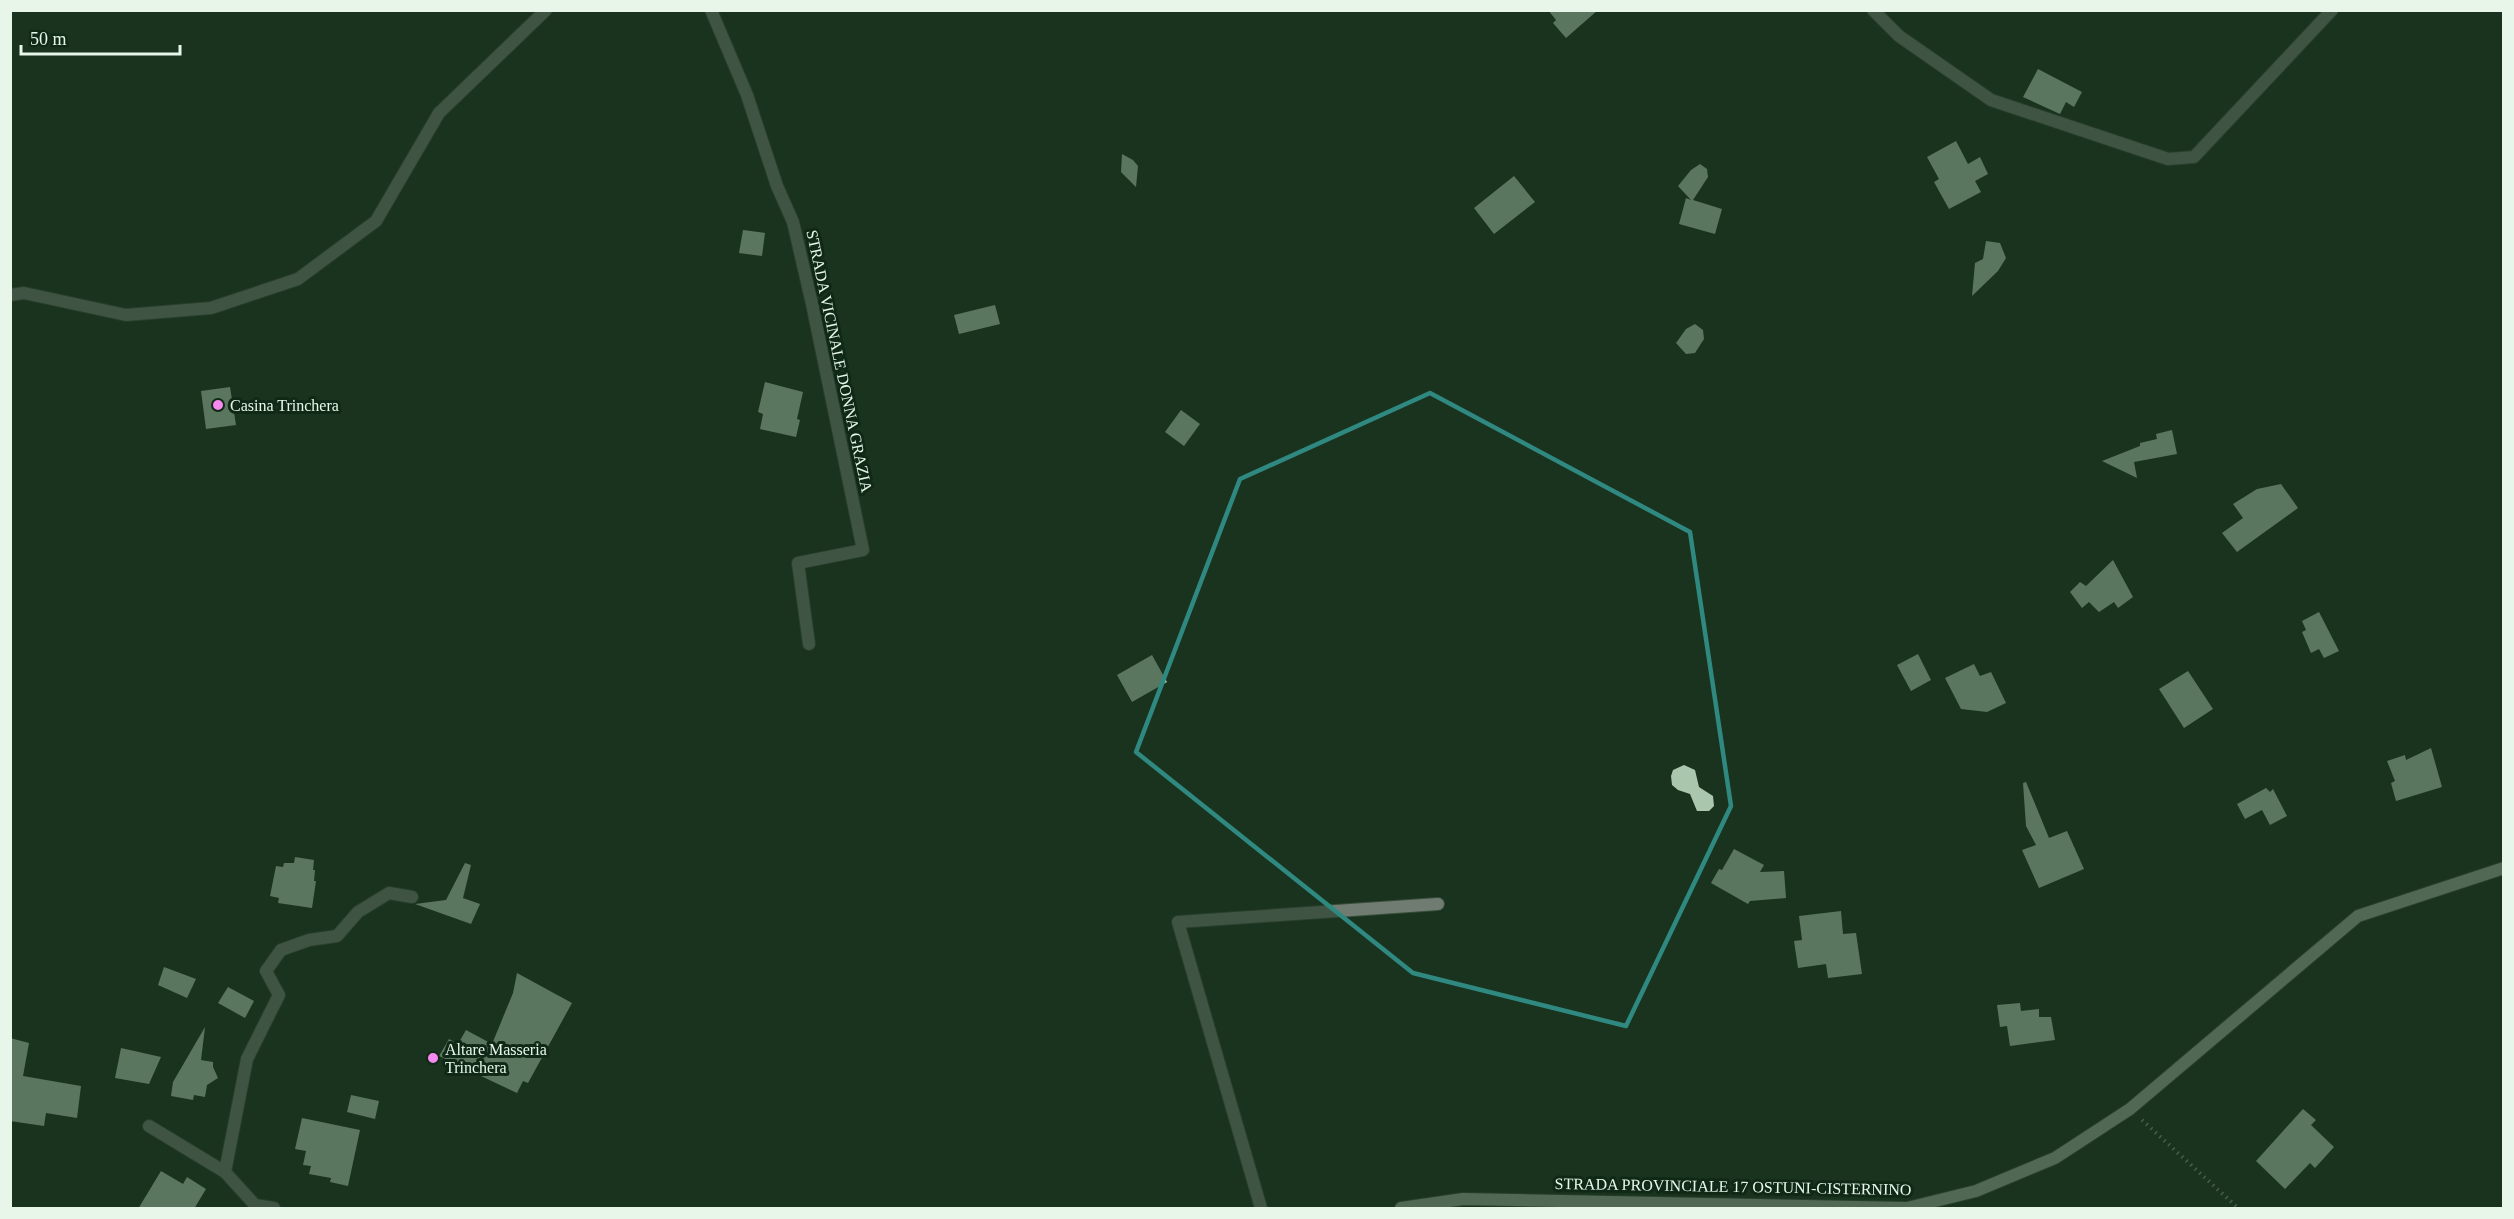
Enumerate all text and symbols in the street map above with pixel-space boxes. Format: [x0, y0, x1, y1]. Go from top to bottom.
scale bar [21, 18, 180, 56]
text: 50 m [30, 29, 67, 49]
street label: STRADA VICINALE DONNA GRAZIA [803, 228, 876, 494]
place label: Casina Trinchera [230, 397, 339, 414]
marker: Casina Trinchera [211, 398, 225, 412]
place label: Altare Masseria Trinchera [445, 1041, 547, 1076]
marker: Altare Masseria Trinchera [426, 1051, 440, 1065]
street label: STRADA PROVINCIALE 17 OSTUNI-CISTERNINO [1554, 1175, 1912, 1198]

